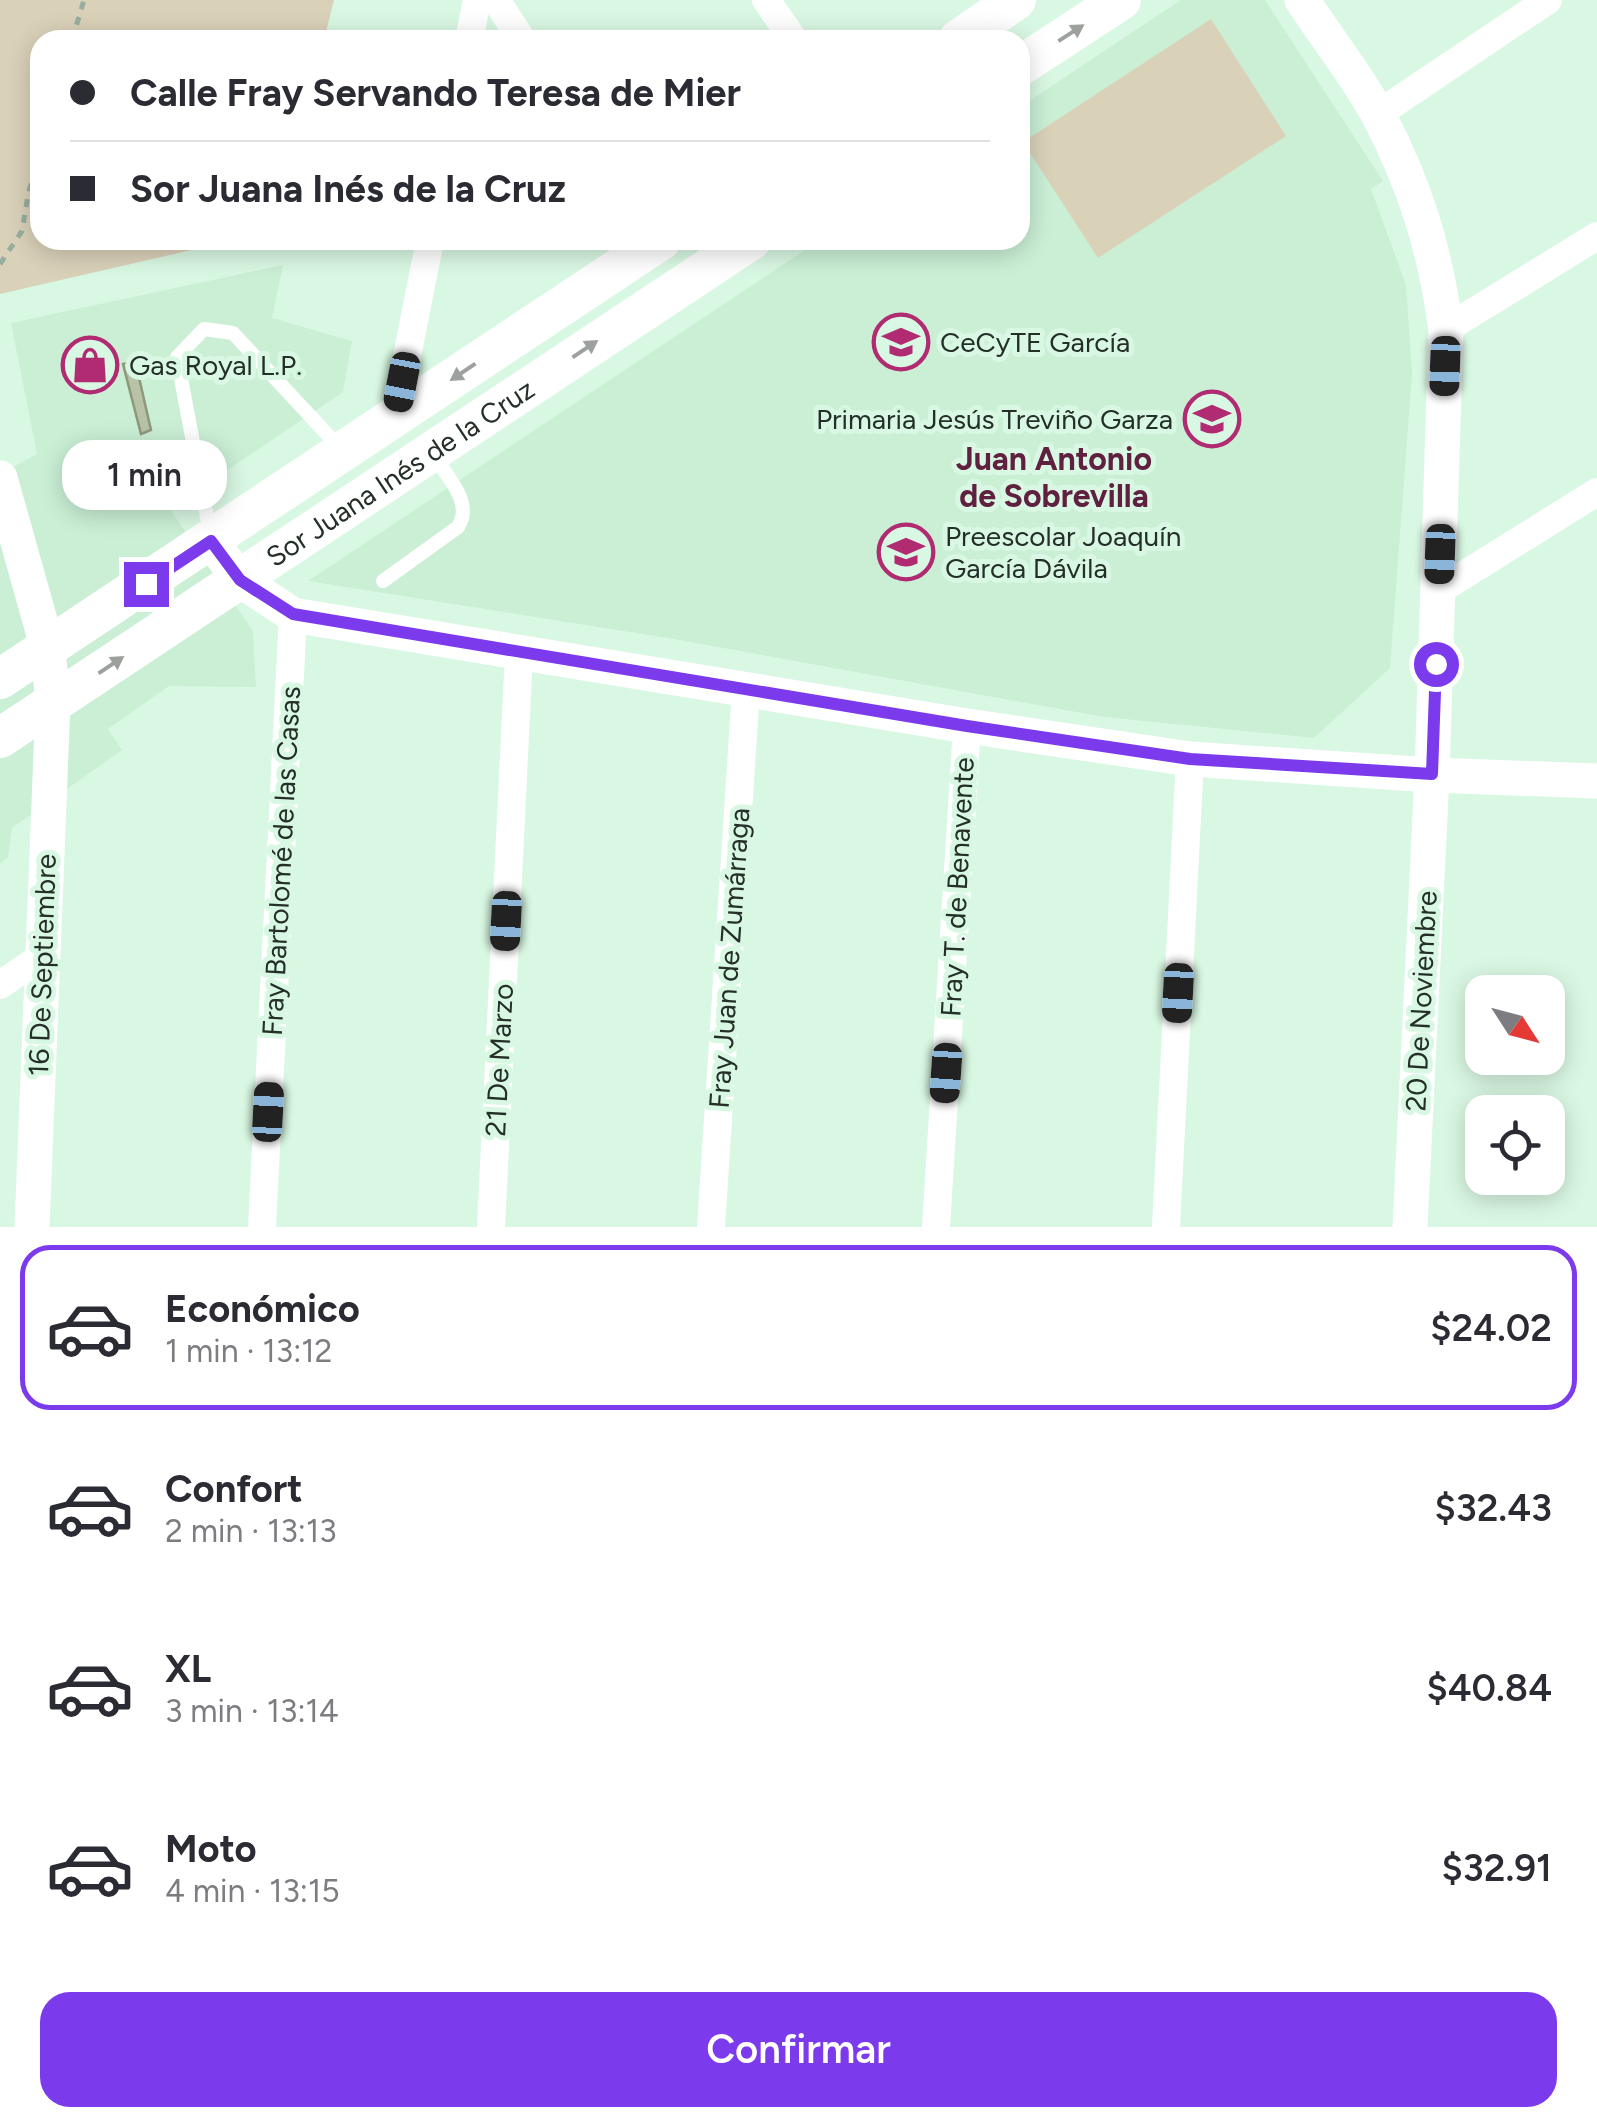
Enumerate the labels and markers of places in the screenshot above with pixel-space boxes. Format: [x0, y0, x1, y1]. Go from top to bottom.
school or university icon: CeCyTE García [871, 312, 931, 372]
place label: CeCyTE García [940, 325, 1130, 359]
shop icon: Gas Royal L.P. [60, 335, 120, 395]
place label: Gas Royal L.P. [129, 348, 302, 382]
school or university icon: Primaria Jesús Treviño Garza [1182, 389, 1242, 449]
place label: Primaria Jesús Treviño Garza [816, 402, 1173, 436]
place label: Preescolar Joaquín García Dávila [945, 519, 1181, 585]
school or university icon: Preescolar Joaquín García Dávila [876, 522, 936, 582]

